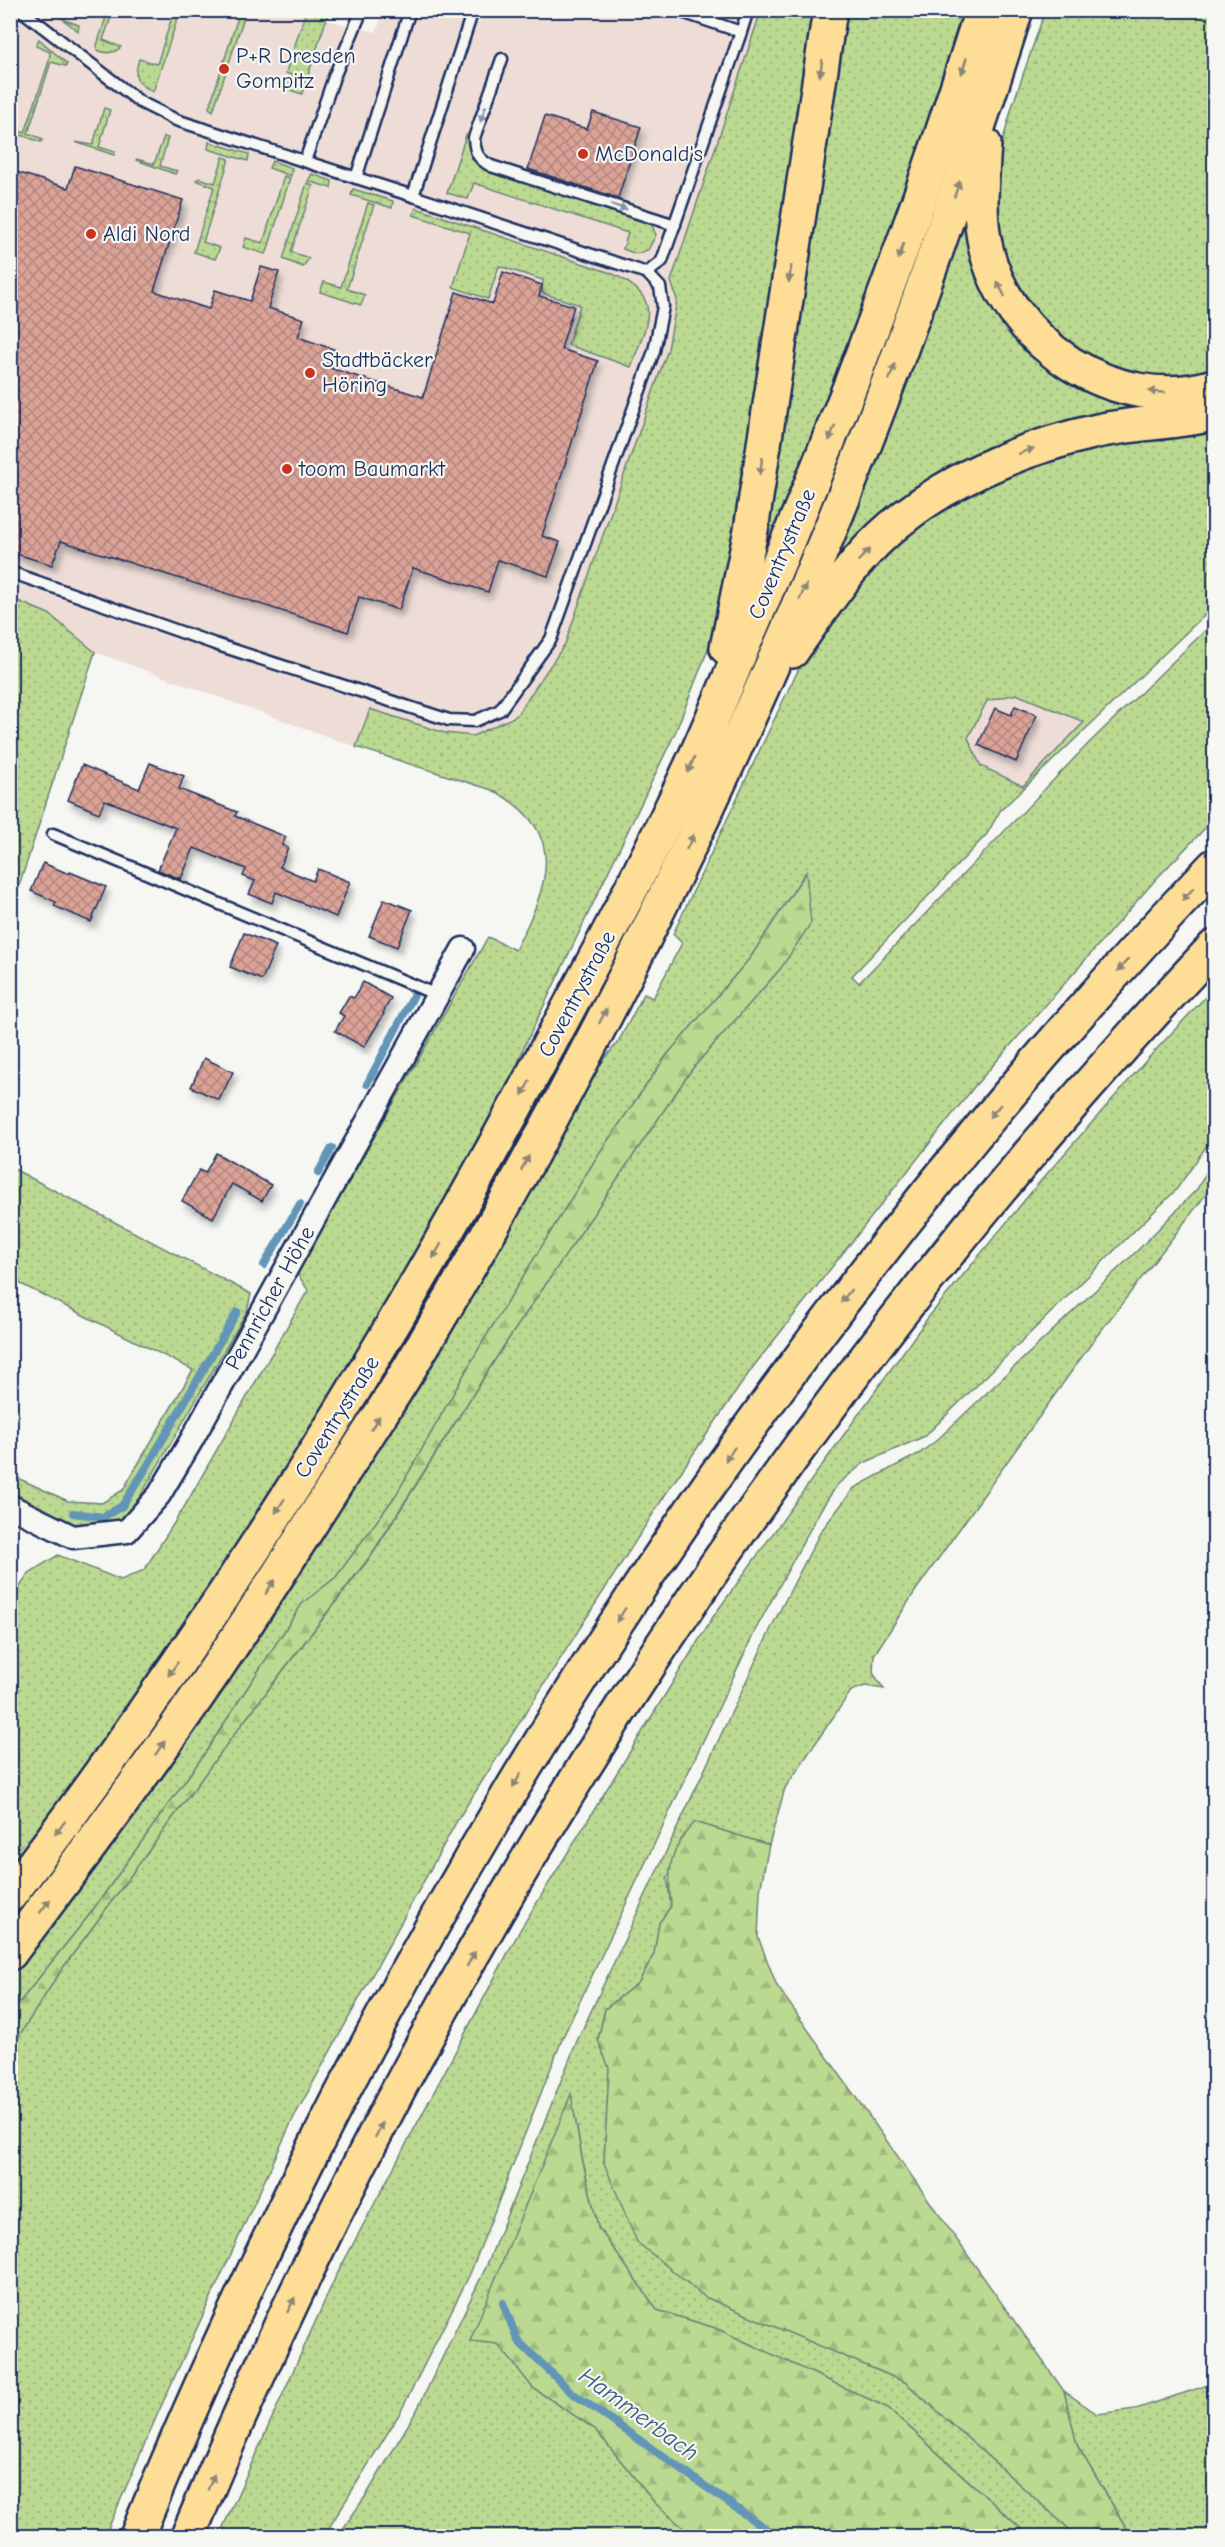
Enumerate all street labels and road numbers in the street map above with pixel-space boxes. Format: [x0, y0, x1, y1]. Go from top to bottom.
street label: Coventrystraße [743, 485, 821, 623]
street label: Coventrystraße [533, 926, 621, 1062]
street label: Pennricher Höhe [220, 1222, 320, 1374]
street label: Coventrystraße [289, 1351, 385, 1483]

